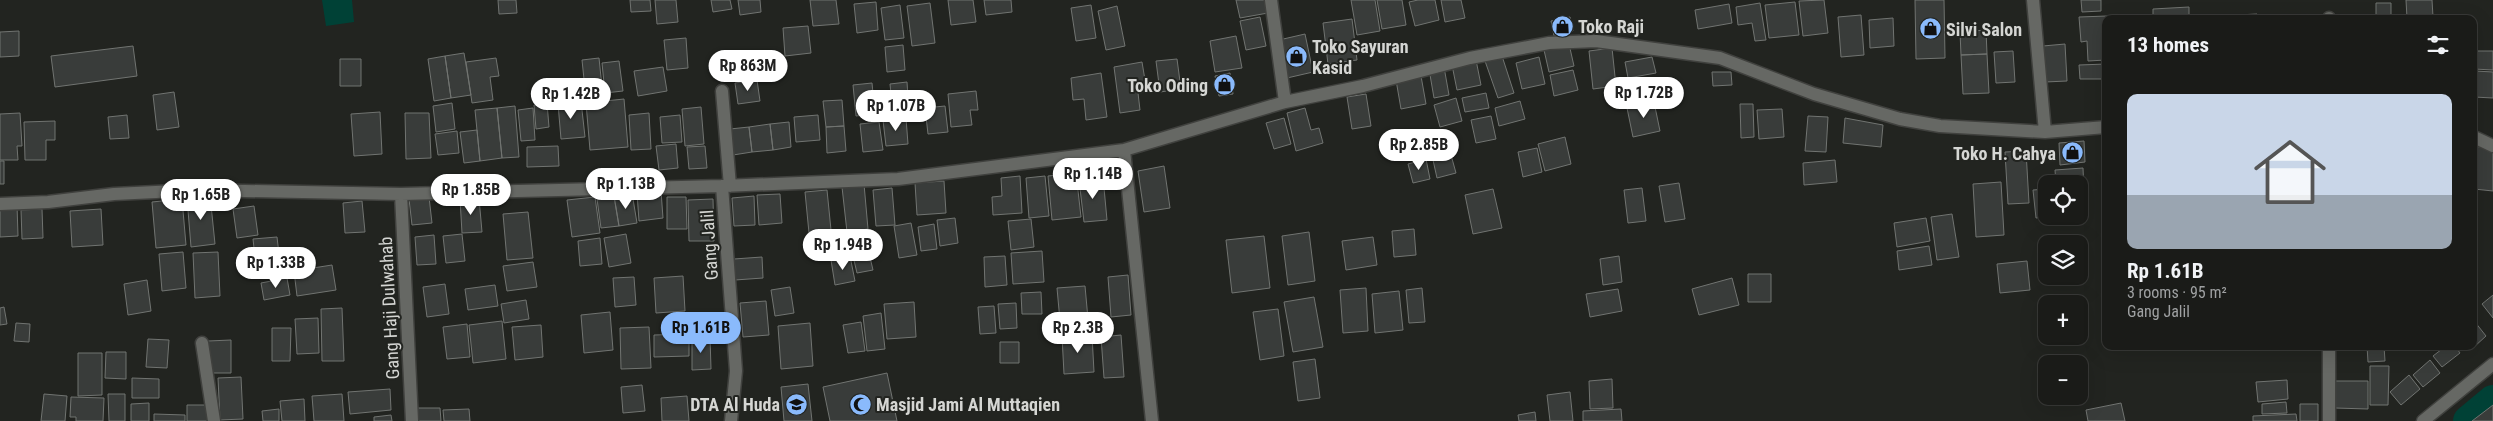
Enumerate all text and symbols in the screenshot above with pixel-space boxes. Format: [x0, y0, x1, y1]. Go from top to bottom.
shop icon: Toko Raji [1550, 14, 1574, 38]
place label: Toko Raji [1578, 16, 1644, 37]
shop icon: Silvi Salon [1918, 17, 1942, 41]
place label: Silvi Salon [1946, 19, 2022, 40]
icon: filters [2424, 31, 2452, 59]
text: 13 homes [2127, 33, 2209, 57]
place label: Toko Sayuran Kasid [1312, 36, 1409, 78]
shop icon: Toko Sayuran Kasid [1284, 44, 1308, 68]
pin: Rp 863M [702, 49, 794, 92]
text: Rp 863M [720, 56, 776, 75]
shop icon: Toko Oding [1212, 73, 1236, 97]
place label: Toko Oding [1127, 75, 1208, 96]
pin: Rp 1.72B [1592, 76, 1696, 119]
pin: Rp 1.42B [519, 78, 623, 120]
text: Rp 1.72B [1615, 83, 1673, 102]
text: Rp 1.42B [542, 84, 600, 103]
pin: Rp 1.07B [844, 90, 948, 132]
text: Rp 1.07B [867, 96, 925, 115]
icon: home [2245, 127, 2335, 217]
pin: Rp 2.85B [1367, 128, 1471, 171]
text: Rp 2.85B [1390, 135, 1448, 154]
shop icon: Toko H. Cahya [2060, 141, 2084, 165]
place label: Toko H. Cahya [1953, 143, 2056, 164]
pin: Rp 1.14B [1041, 158, 1145, 200]
text: Rp 1.14B [1064, 164, 1122, 183]
pin: Rp 1.13B [574, 168, 678, 210]
pin: Rp 1.85B [419, 174, 523, 216]
text: Rp 1.13B [597, 174, 655, 193]
map controls [2038, 175, 2088, 405]
button: locate [2038, 175, 2088, 225]
pin: Rp 1.65B [149, 178, 253, 221]
text: Rp 1.85B [442, 180, 500, 199]
text: Rp 1.65B [172, 185, 230, 204]
street label: Gang Jalil [696, 209, 722, 281]
pin: Rp 1.94B [791, 228, 895, 271]
text: Rp 1.94B [814, 235, 872, 254]
button: layers [2038, 235, 2088, 285]
street label: Gang Haji Dulwahab [375, 236, 403, 380]
pin: Rp 1.33B [224, 246, 328, 289]
text: Rp 1.33B [247, 253, 305, 272]
text: Rp 1.61B [2127, 259, 2204, 283]
text: 3 rooms · 95 m² [2127, 283, 2227, 302]
button: + [2038, 295, 2088, 345]
text: Gang Jalil [2127, 302, 2190, 321]
pin: Rp 1.61B [649, 312, 753, 354]
pin: Rp 2.3B [1032, 312, 1124, 354]
text: Rp 1.61B [672, 318, 730, 337]
text: Rp 2.3B [1053, 318, 1103, 337]
button: − [2038, 355, 2088, 405]
school or university icon: DTA Al Huda [784, 392, 808, 416]
mosque icon: Masjid Jami Al Muttaqien [848, 392, 872, 416]
place label: DTA Al Huda [690, 394, 780, 415]
place label: Masjid Jami Al Muttaqien [876, 394, 1060, 415]

